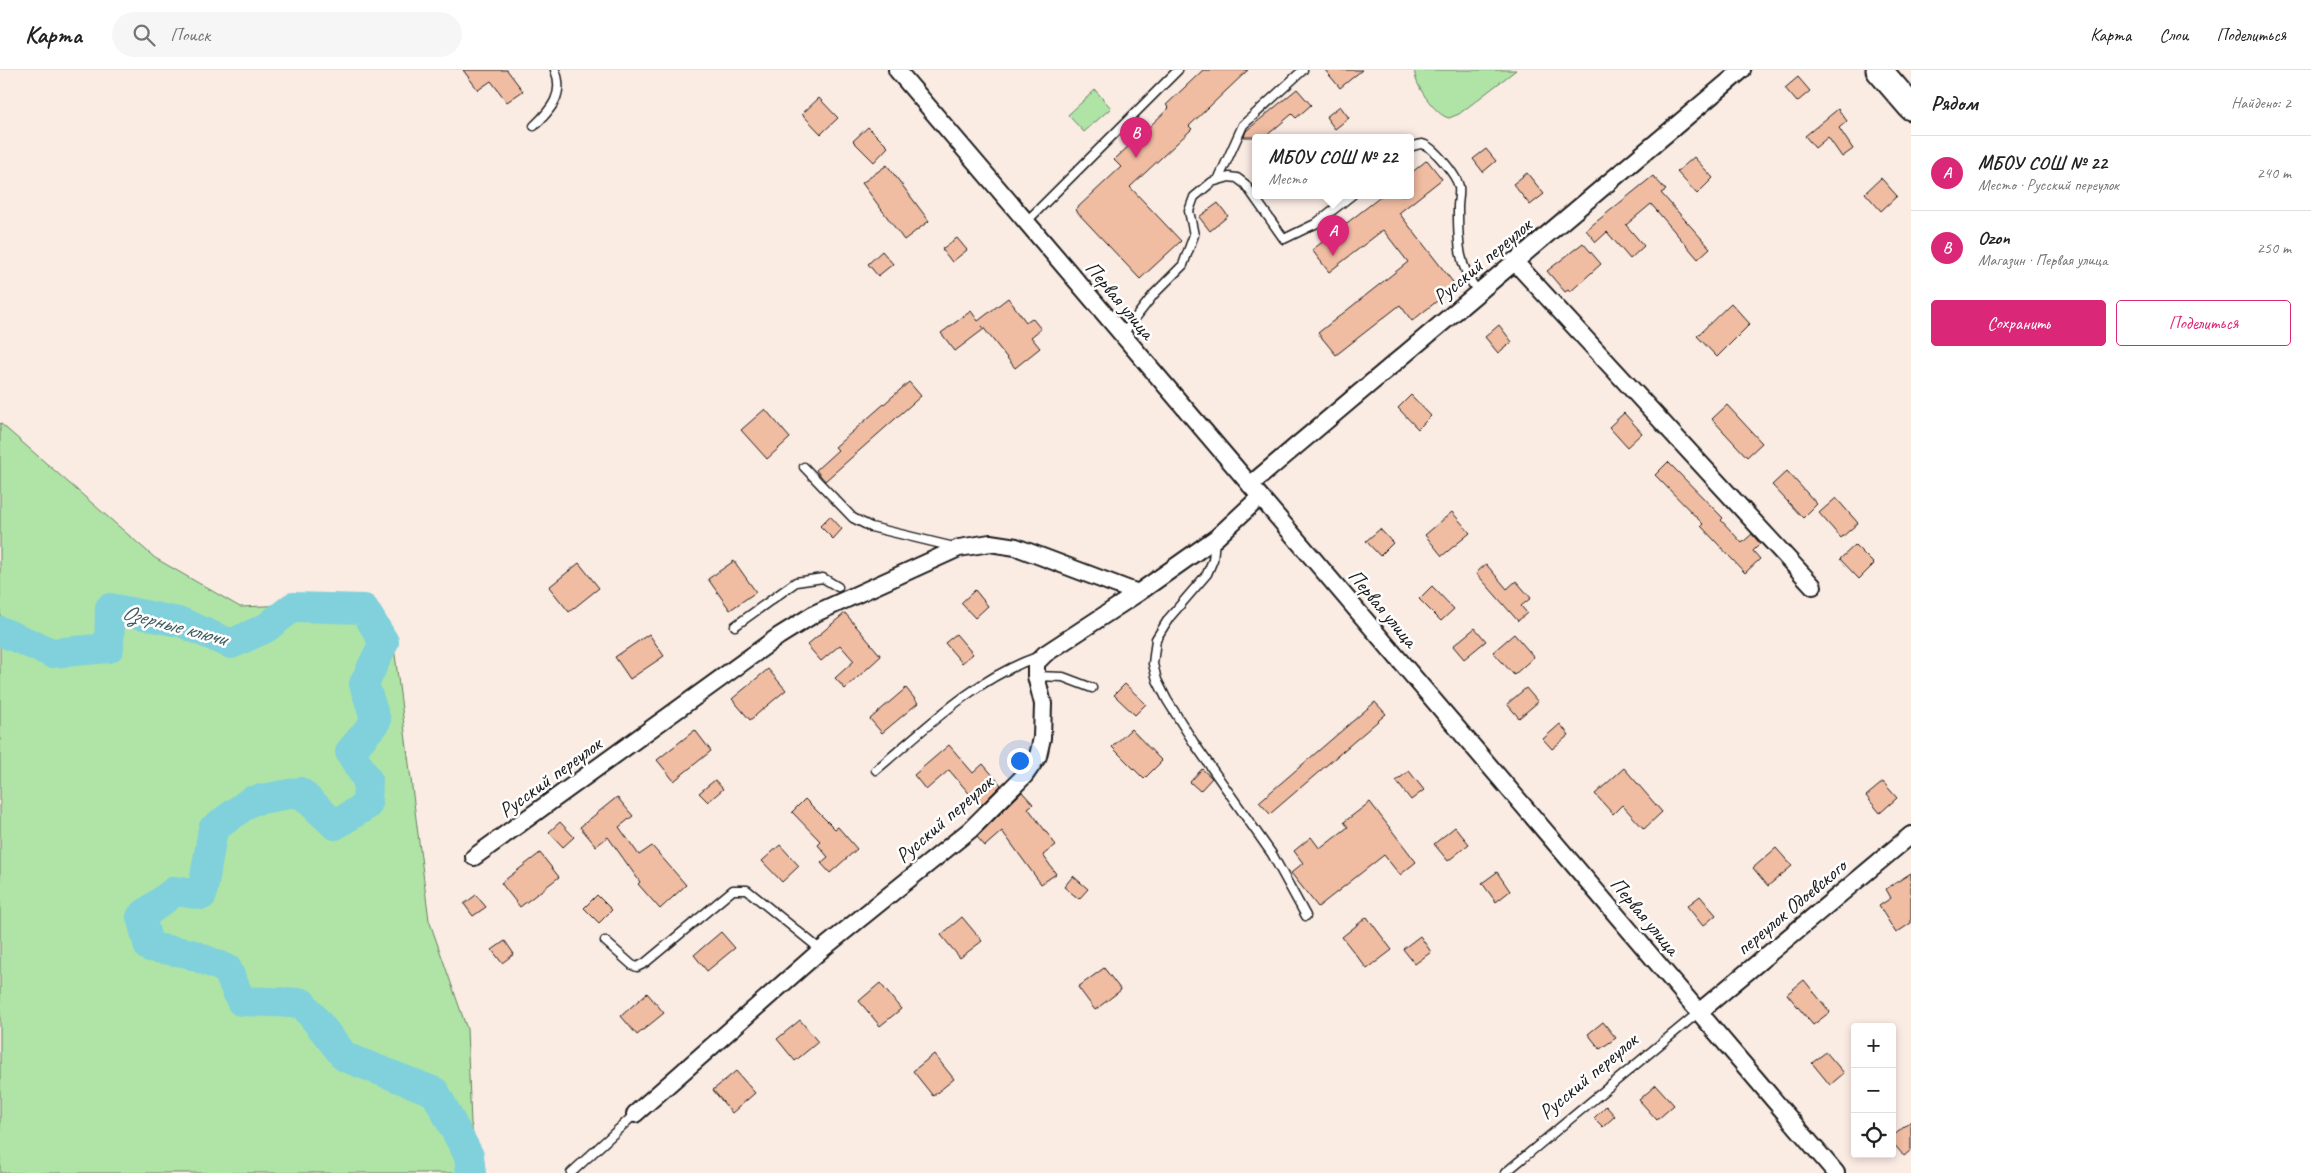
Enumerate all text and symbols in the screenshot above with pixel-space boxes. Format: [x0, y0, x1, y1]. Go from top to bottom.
search box [112, 12, 462, 57]
text: Карта [25, 20, 82, 50]
icon: search [130, 21, 158, 49]
text: Поиск [170, 23, 210, 47]
text: Карта [2090, 24, 2131, 46]
text: Слои [2159, 24, 2188, 46]
text: Поделиться [2216, 24, 2286, 46]
text: Рядом [1931, 90, 1978, 116]
text: Найдено: 2 [2231, 93, 2291, 113]
pin: B [1120, 117, 1152, 158]
popup [1252, 134, 1414, 199]
text: МБОУ СОШ № 22 [1268, 145, 1398, 169]
text: МБОУ СОШ № 22 [1978, 151, 2107, 175]
text: A [1943, 163, 1951, 183]
text: 240 m [2257, 163, 2291, 183]
text: Место [1268, 169, 1306, 189]
text: Место · Русский переулок [1978, 175, 2119, 195]
street label: Русский переулок [1427, 211, 1538, 310]
pin: A [1317, 215, 1349, 256]
text: Ozon [1978, 226, 2010, 250]
text: B [1943, 238, 1951, 258]
text: 250 m [2257, 238, 2291, 258]
text: Магазин · Первая улица [1978, 250, 2107, 270]
street label: Первая улица [1080, 255, 1162, 346]
button: Сохранить [1931, 300, 2106, 346]
button: Поделиться [2116, 300, 2291, 346]
street label: Первая улица [1343, 563, 1425, 654]
water label: Озерные ключи [119, 598, 233, 653]
street label: Русский переулок [493, 730, 608, 823]
your location [1007, 748, 1033, 774]
street label: Русский переулок [890, 768, 1000, 868]
street label: переулок Одоевского [1730, 852, 1854, 961]
street label: Первая улица [1605, 871, 1687, 962]
map controls [1851, 1023, 1896, 1158]
button: + [1851, 1023, 1896, 1068]
street label: Русский переулок [1533, 1026, 1644, 1125]
button: − [1851, 1068, 1896, 1113]
button: locate [1851, 1113, 1896, 1158]

